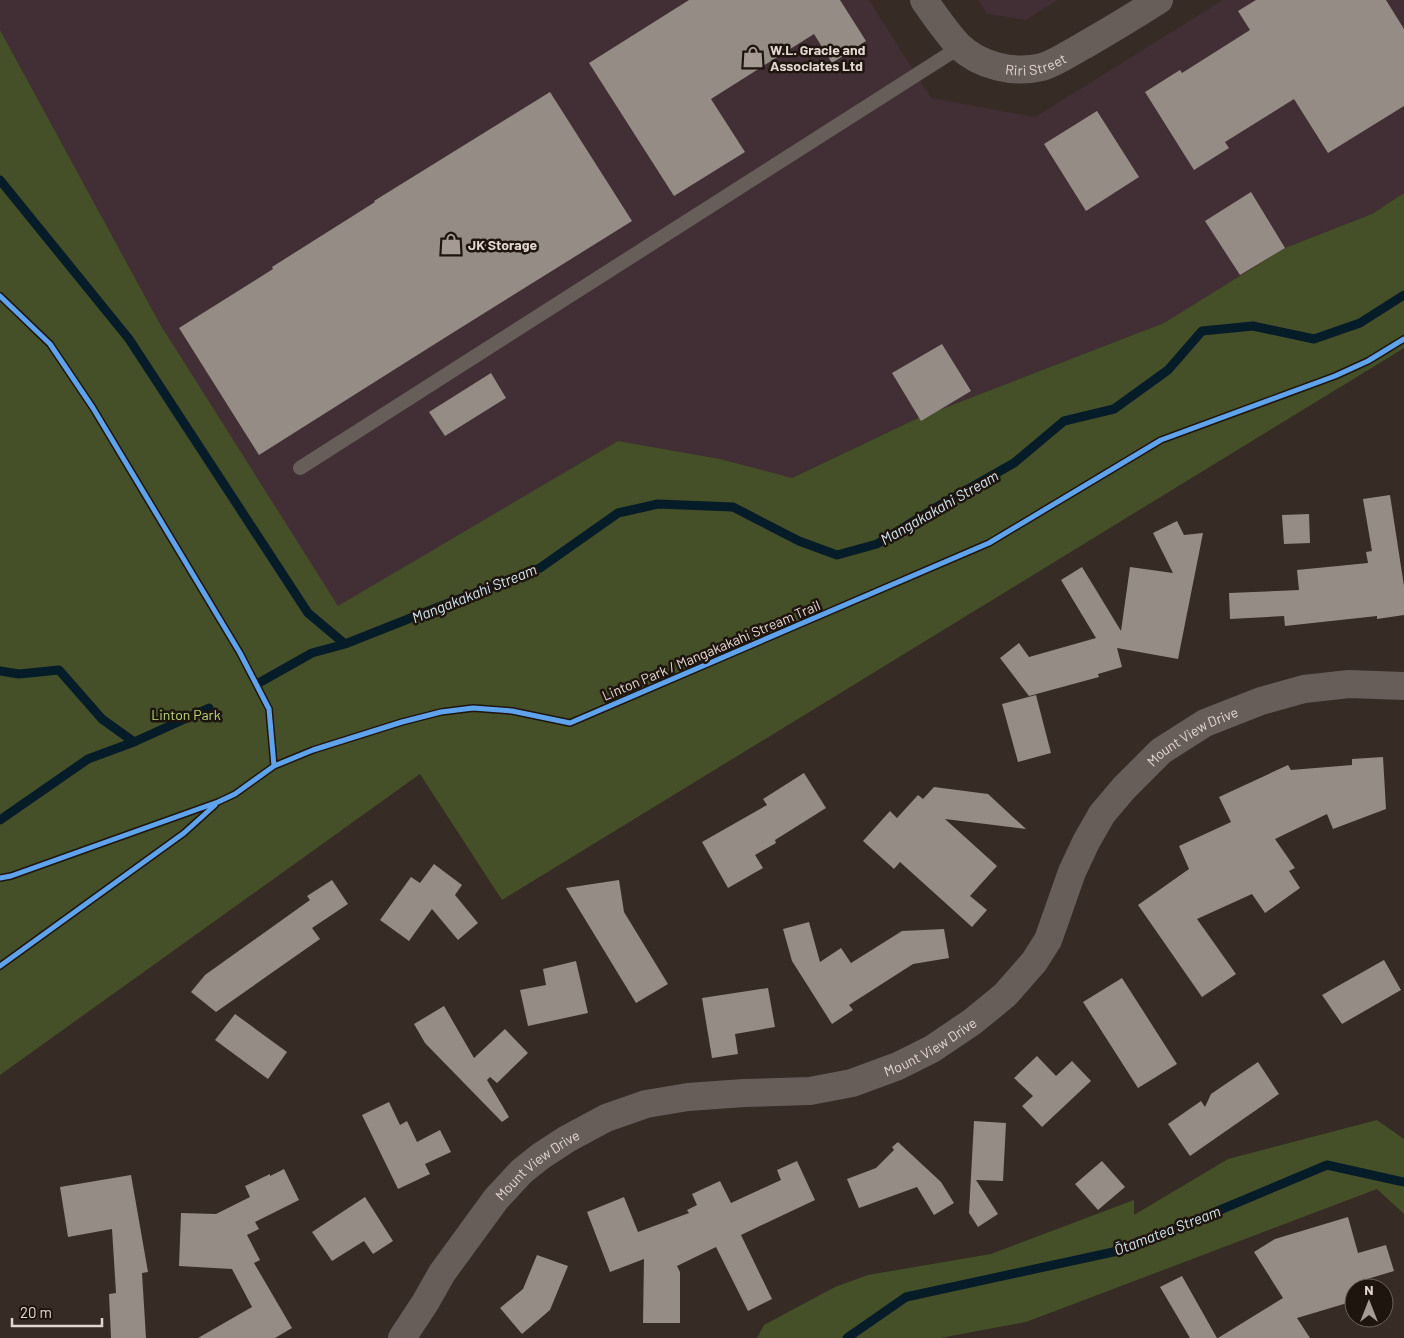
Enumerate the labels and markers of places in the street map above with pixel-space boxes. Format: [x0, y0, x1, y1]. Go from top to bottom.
place label: W.L. Gracie and Associates Ltd [770, 41, 866, 74]
shop icon: W.L. Gracie and Associates Ltd [740, 44, 766, 70]
shop icon: JK Storage [438, 231, 464, 257]
place label: JK Storage [468, 236, 538, 253]

